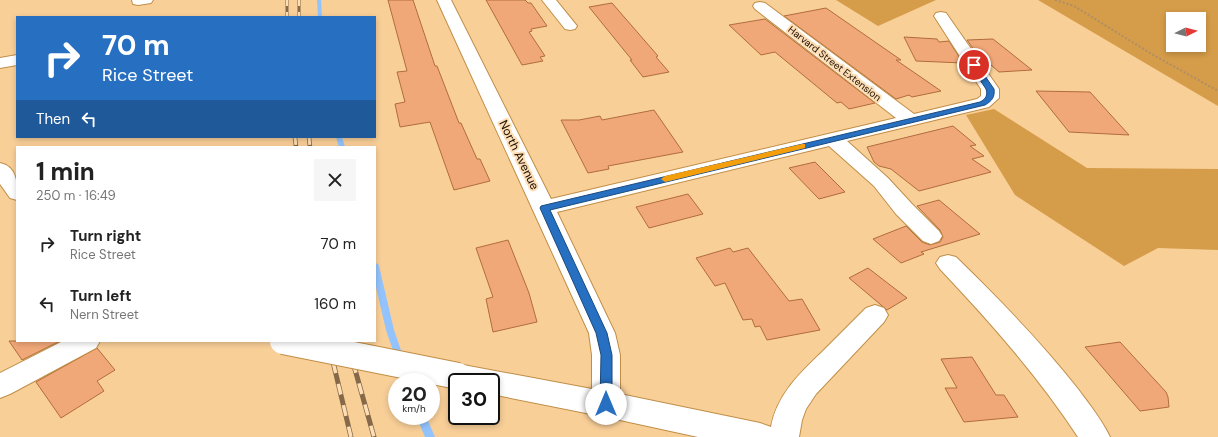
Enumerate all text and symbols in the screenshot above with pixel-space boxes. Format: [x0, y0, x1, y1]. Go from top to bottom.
north arrow [1166, 12, 1206, 52]
map controls [1166, 12, 1206, 52]
street label: Harvard Street Extension [785, 23, 884, 104]
text: 70 m [102, 27, 170, 64]
icon: right [36, 32, 88, 84]
pin [957, 48, 991, 82]
icon: arrive [963, 54, 985, 76]
text: Rice Street [102, 63, 193, 87]
icon: left [78, 108, 100, 130]
text: Then [36, 109, 70, 129]
street label: North Avenue [495, 118, 543, 193]
text: 1 min [36, 156, 95, 187]
button: close [314, 159, 356, 201]
text: 250 m · 16:49 [36, 187, 116, 204]
text: Turn right [70, 226, 141, 246]
icon: right [36, 233, 58, 255]
text: 70 m [321, 234, 356, 254]
text: Rice Street [70, 246, 136, 263]
text: Turn left [70, 286, 131, 306]
icon: left [36, 293, 58, 315]
text: 160 m [314, 294, 356, 314]
text: Nern Street [70, 306, 139, 323]
speed limit sign: 30 [448, 373, 500, 425]
text: 20 [401, 381, 427, 407]
position arrow [585, 383, 627, 425]
text: km/h [402, 402, 426, 415]

